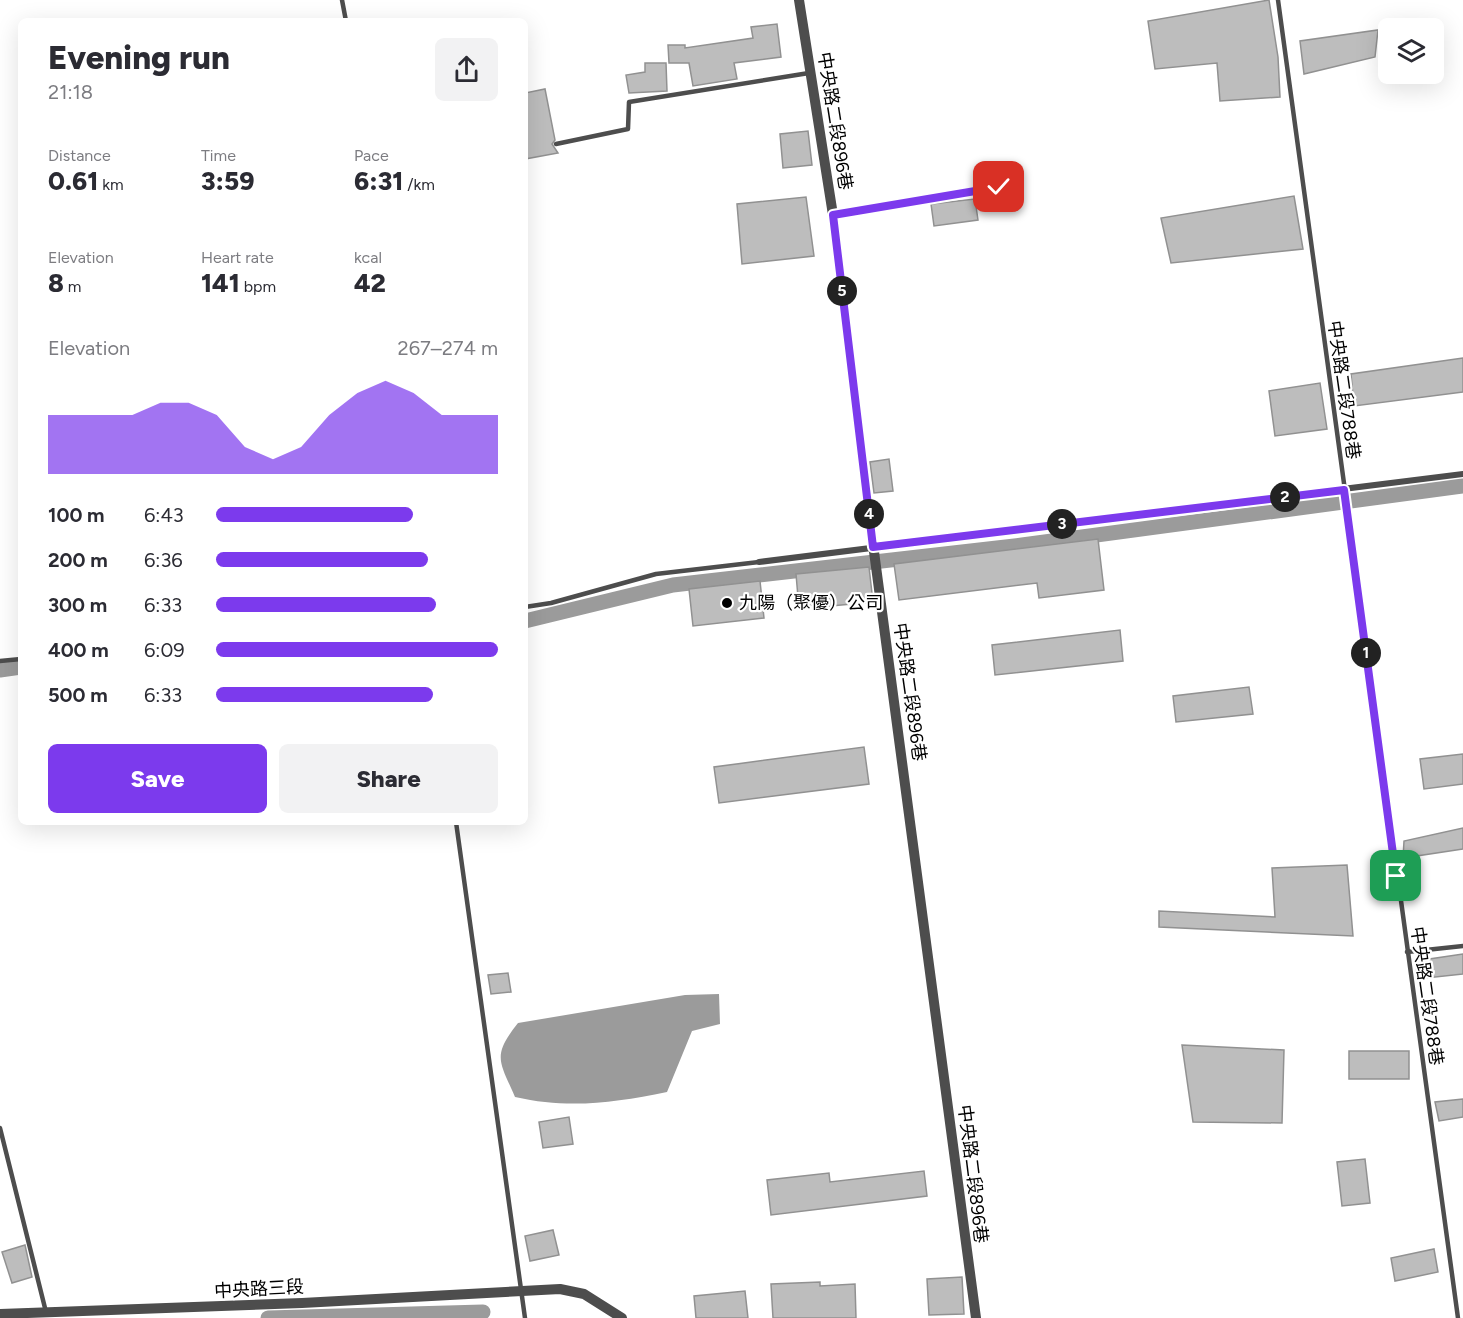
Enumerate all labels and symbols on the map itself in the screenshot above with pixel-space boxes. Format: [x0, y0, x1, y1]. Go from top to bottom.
street label: 中央路二段896巷 [813, 50, 857, 192]
pin [973, 161, 1024, 212]
pin: 5 [827, 276, 857, 306]
street label: 中央路二段788巷 [1323, 319, 1365, 461]
pin: 2 [1270, 482, 1300, 512]
pin: 4 [854, 499, 884, 529]
pin: 3 [1047, 509, 1077, 539]
place label: 九陽（聚優）公司 [739, 592, 883, 614]
marker: 九陽（聚優）公司 [720, 596, 734, 610]
street label: 中央路二段896巷 [889, 621, 931, 763]
pin: 1 [1351, 638, 1381, 668]
pin [1370, 850, 1421, 901]
street label: 中央路二段788巷 [1406, 925, 1448, 1067]
street label: 中央路二段896巷 [954, 1103, 992, 1245]
street label: 中央路三段 [213, 1276, 305, 1302]

